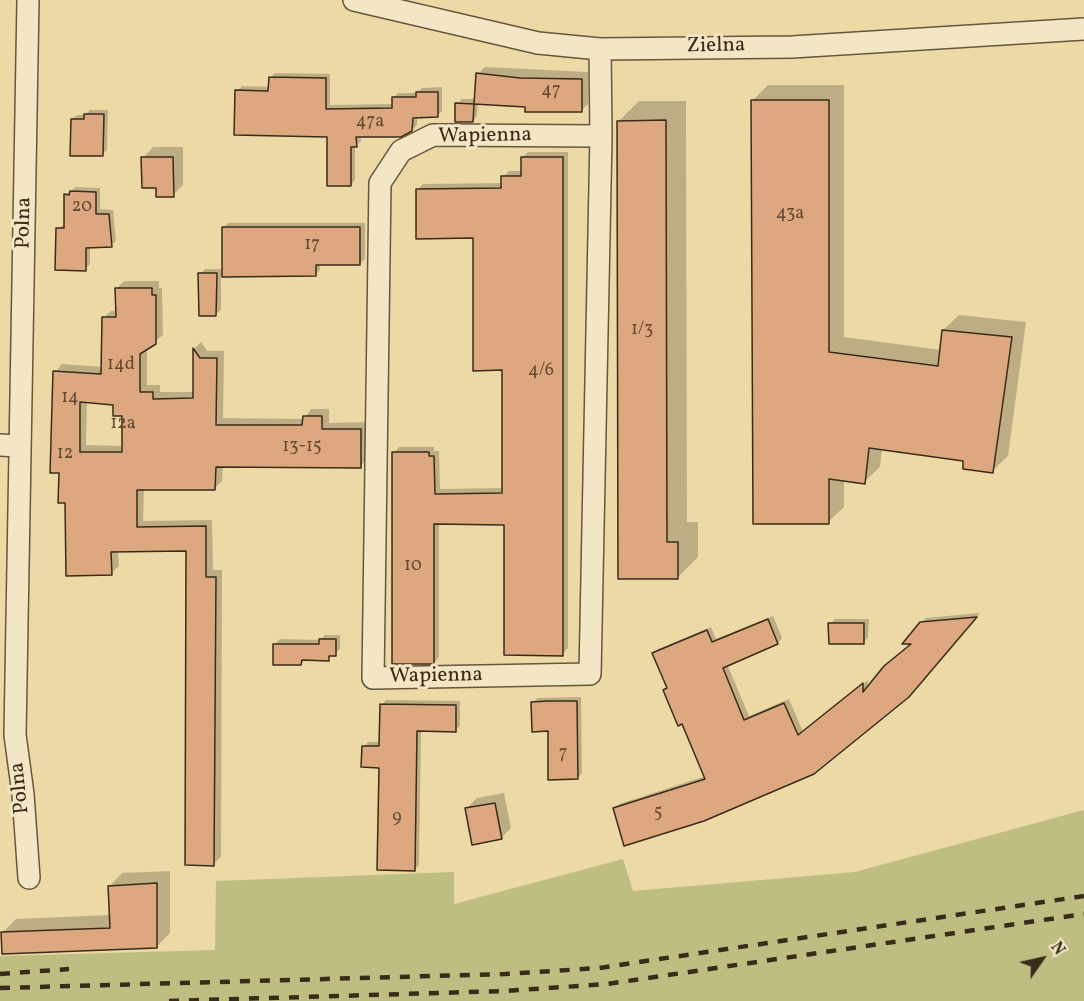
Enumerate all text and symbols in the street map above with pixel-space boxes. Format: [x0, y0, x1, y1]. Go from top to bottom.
street label: Zielna [686, 34, 746, 60]
house number: 47 [541, 81, 561, 103]
house number: 47a [356, 112, 384, 134]
street label: Wapienna [438, 124, 532, 150]
street label: Polna [12, 197, 38, 249]
house number: 20 [72, 197, 92, 219]
house number: 43a [776, 204, 804, 226]
house number: 17 [304, 235, 320, 257]
house number: 1/3 [631, 320, 653, 342]
house number: 14d [107, 355, 135, 377]
house number: 4/6 [528, 361, 554, 383]
house number: 14 [61, 388, 79, 410]
house number: 12a [110, 414, 136, 436]
house number: 13-15 [282, 437, 322, 459]
house number: 12 [57, 444, 73, 466]
house number: 10 [404, 556, 422, 578]
street label: Wapienna [389, 664, 483, 690]
house number: 7 [559, 744, 567, 766]
street label: Polna [6, 761, 36, 815]
house number: 5 [654, 803, 662, 825]
house number: 9 [392, 808, 402, 830]
north arrow [1012, 929, 1072, 989]
text: N [1045, 938, 1069, 960]

